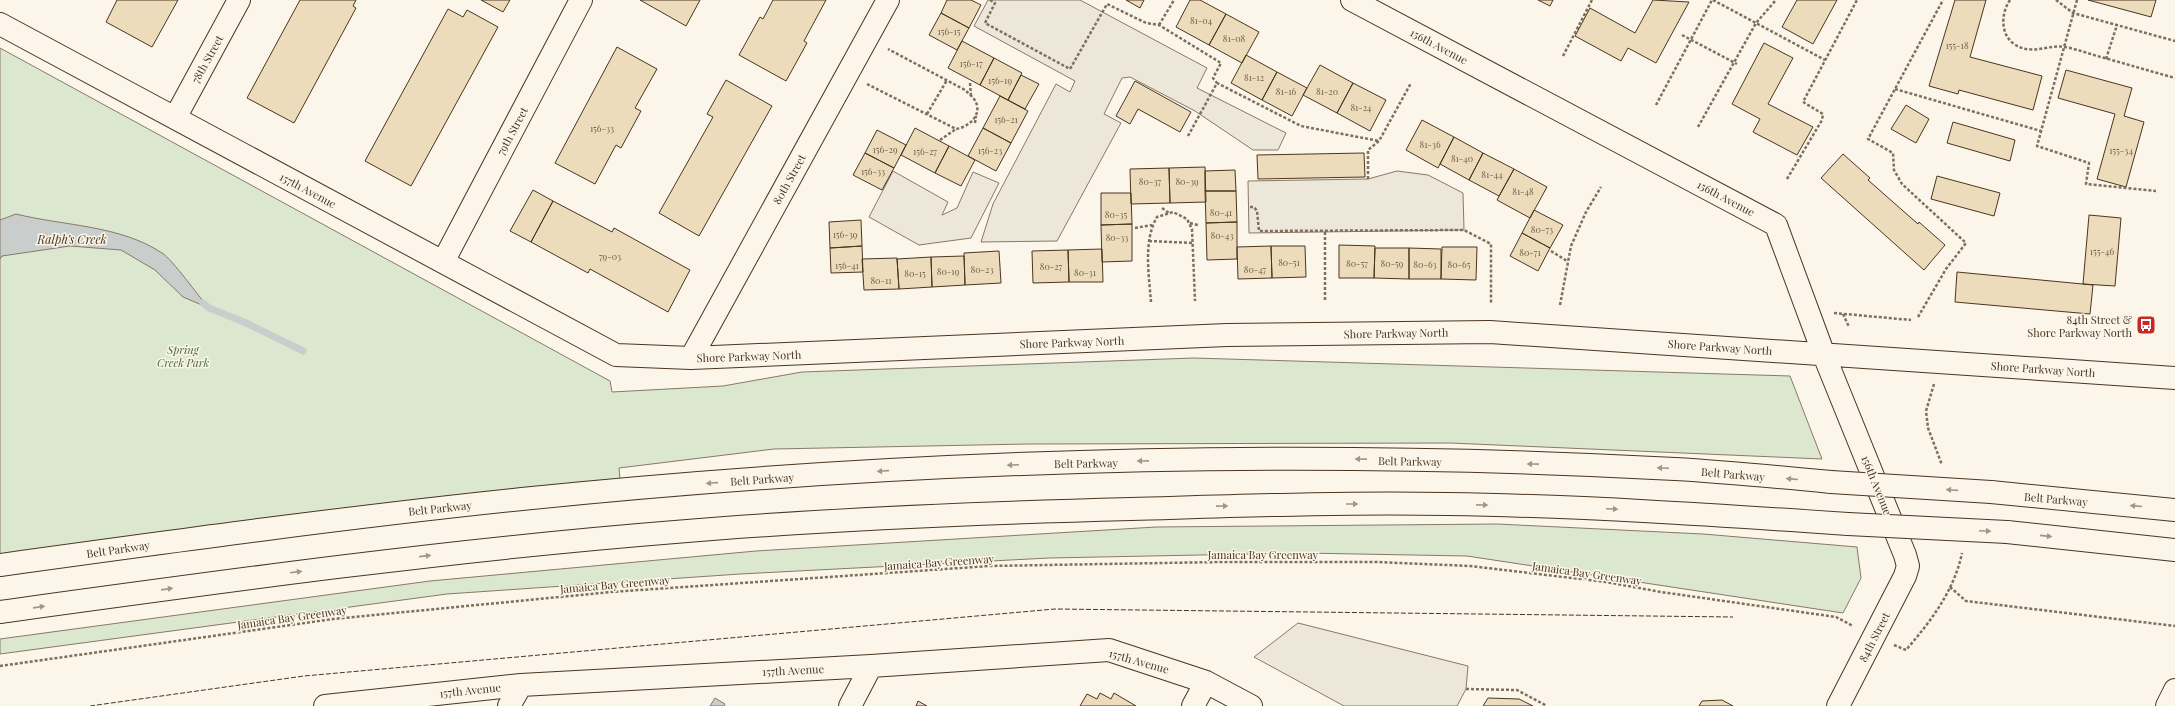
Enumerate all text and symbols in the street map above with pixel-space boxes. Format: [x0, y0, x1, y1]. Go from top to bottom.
house number: 81-04 [1190, 14, 1213, 26]
house number: 156-15 [937, 25, 961, 37]
street label: 156th Avenue [1408, 25, 1471, 68]
street label: 78th Street [188, 32, 226, 86]
house number: 81-08 [1223, 32, 1246, 44]
house number: 155-18 [1945, 39, 1969, 51]
house number: 156-17 [959, 57, 983, 69]
house number: 81-12 [1244, 71, 1264, 83]
house number: 156-19 [988, 74, 1012, 86]
house number: 81-16 [1276, 85, 1297, 97]
house number: 81-20 [1316, 85, 1338, 97]
house number: 81-24 [1350, 101, 1372, 113]
street label: 79th Street [493, 104, 531, 158]
house number: 156-21 [994, 113, 1019, 125]
house number: 156-33 [590, 122, 614, 134]
house number: 81-36 [1419, 138, 1441, 150]
house number: 156-29 [873, 143, 898, 155]
house number: 156-23 [978, 144, 1002, 156]
house number: 155-34 [2109, 144, 2133, 156]
house number: 156-27 [913, 145, 937, 157]
street label: 80th Street [769, 151, 809, 207]
house number: 81-40 [1451, 152, 1473, 164]
house number: 156-33 [861, 165, 885, 177]
house number: 81-44 [1481, 168, 1503, 180]
street label: 157th Avenue [277, 169, 339, 211]
house number: 80-37 [1139, 175, 1161, 187]
house number: 80-39 [1175, 175, 1199, 187]
street label: 156th Avenue [1695, 177, 1758, 220]
house number: 81-48 [1512, 185, 1534, 197]
house number: 80-41 [1210, 206, 1233, 218]
house number: 80-35 [1105, 208, 1127, 220]
house number: 80-73 [1531, 223, 1553, 235]
house number: 156-39 [833, 228, 858, 240]
house number: 80-43 [1211, 229, 1233, 241]
water label: Ralph’s Creek [36, 231, 107, 247]
house number: 80-33 [1106, 231, 1128, 243]
house number: 155-46 [2090, 245, 2114, 257]
house number: 80-71 [1519, 246, 1541, 258]
house number: 79-03 [599, 250, 621, 262]
house number: 80-51 [1278, 256, 1300, 268]
house number: 80-57 [1346, 257, 1368, 269]
house number: 80-59 [1381, 257, 1404, 269]
house number: 80-63 [1413, 258, 1437, 270]
house number: 80-65 [1448, 258, 1471, 270]
house number: 156-41 [835, 259, 860, 271]
house number: 80-27 [1040, 260, 1063, 272]
house number: 80-23 [971, 263, 993, 275]
house number: 80-47 [1244, 263, 1267, 275]
house number: 80-19 [937, 265, 960, 277]
house number: 80-31 [1074, 266, 1097, 278]
house number: 80-15 [904, 267, 926, 279]
house number: 80-11 [870, 274, 892, 286]
place label: 84th Street & Shore Parkway North [2027, 312, 2133, 340]
bus stop icon: 84th Street & Shore Parkway North [2135, 314, 2157, 336]
street label: Shore Parkway North [1344, 325, 1449, 341]
street label: Shore Parkway North [1019, 333, 1125, 351]
street label: Shore Parkway North [1667, 336, 1773, 358]
park label: Spring Creek Park [157, 342, 209, 370]
street label: Shore Parkway North [696, 347, 802, 365]
street label: Shore Parkway North [1990, 358, 2096, 380]
street label: Belt Parkway [1378, 453, 1443, 469]
street label: 156th Avenue [1858, 453, 1896, 518]
street label: Belt Parkway [1054, 455, 1119, 471]
one-way arrow [1355, 456, 1367, 463]
one-way arrow [1137, 458, 1149, 465]
one-way arrow [1527, 460, 1539, 467]
one-way arrow [1006, 462, 1019, 468]
street label: Belt Parkway [1700, 464, 1766, 484]
one-way arrow [1657, 465, 1669, 472]
one-way arrow [876, 468, 889, 474]
street label: Belt Parkway [730, 469, 795, 489]
one-way arrow [1786, 475, 1799, 482]
one-way arrow [706, 479, 718, 486]
one-way arrow [1946, 486, 1958, 493]
street label: Belt Parkway [2023, 489, 2089, 509]
street label: Belt Parkway [407, 497, 473, 519]
one-way arrow [1346, 501, 1359, 507]
one-way arrow [1476, 502, 1489, 508]
one-way arrow [1216, 503, 1228, 510]
one-way arrow [2130, 503, 2142, 509]
one-way arrow [1606, 506, 1619, 512]
one-way arrow [1979, 527, 1991, 534]
one-way arrow [2040, 533, 2052, 539]
street label: Belt Parkway [85, 537, 151, 561]
street label: Jamaica Bay Greenway [1207, 547, 1319, 562]
street label: Jamaica Bay Greenway [882, 551, 995, 573]
one-way arrow [419, 553, 431, 560]
street label: Jamaica Bay Greenway [1530, 558, 1643, 588]
one-way arrow [290, 568, 302, 575]
street label: Jamaica Bay Greenway [558, 572, 671, 596]
one-way arrow [161, 586, 174, 592]
street label: Jamaica Bay Greenway [235, 602, 348, 632]
one-way arrow [33, 604, 45, 610]
street label: 84th Street [1855, 610, 1893, 664]
street label: 157th Avenue [1107, 645, 1171, 677]
street label: 157th Avenue [762, 661, 825, 679]
street label: 157th Avenue [438, 679, 502, 701]

